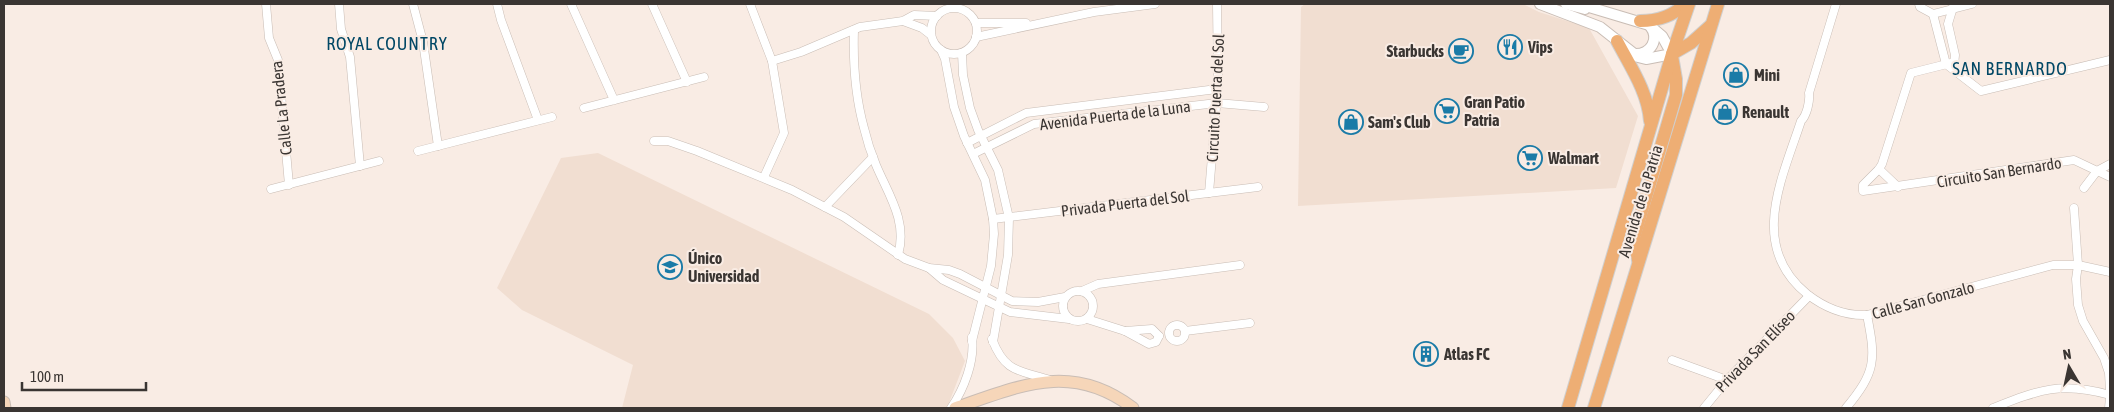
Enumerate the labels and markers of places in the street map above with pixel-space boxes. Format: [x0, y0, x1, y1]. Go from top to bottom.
restaurant icon: Vips [1497, 34, 1523, 60]
cafe icon: Starbucks [1448, 38, 1474, 64]
place label: Vips [1527, 38, 1553, 56]
place label: Starbucks [1387, 42, 1444, 60]
shop icon: Mini [1723, 62, 1749, 88]
place label: Mini [1754, 66, 1780, 84]
place label: Gran Patio Patria [1464, 93, 1526, 129]
supermarket icon: Gran Patio Patria [1434, 98, 1460, 124]
shop icon: Renault [1712, 99, 1738, 125]
place label: Renault [1742, 103, 1789, 121]
shop icon: Sam's Club [1338, 109, 1364, 135]
place label: Sam's Club [1368, 113, 1431, 131]
supermarket icon: Walmart [1517, 145, 1543, 171]
place label: Walmart [1547, 149, 1599, 167]
place label: Único Universidad [688, 249, 760, 285]
school or university icon: Único Universidad [657, 254, 683, 280]
building icon: Atlas FC [1413, 341, 1439, 367]
place label: Atlas FC [1443, 345, 1490, 363]

